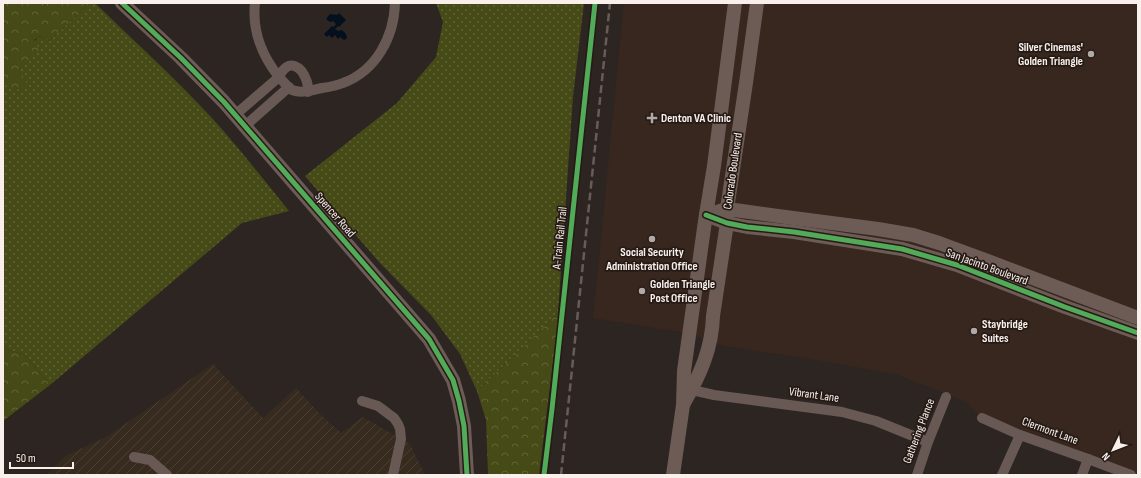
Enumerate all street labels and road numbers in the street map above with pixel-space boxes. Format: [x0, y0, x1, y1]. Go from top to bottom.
street label: Colorado Boulevard [720, 132, 746, 210]
street label: Spencer Road [311, 189, 359, 241]
street label: A-Train Rail Trail [549, 206, 571, 271]
street label: San Jacinto Boulevard [944, 245, 1030, 289]
street label: Vibrant Lane [788, 384, 840, 406]
street label: Gathering Plance [900, 396, 938, 466]
street label: Clermont Lane [1020, 414, 1080, 448]

